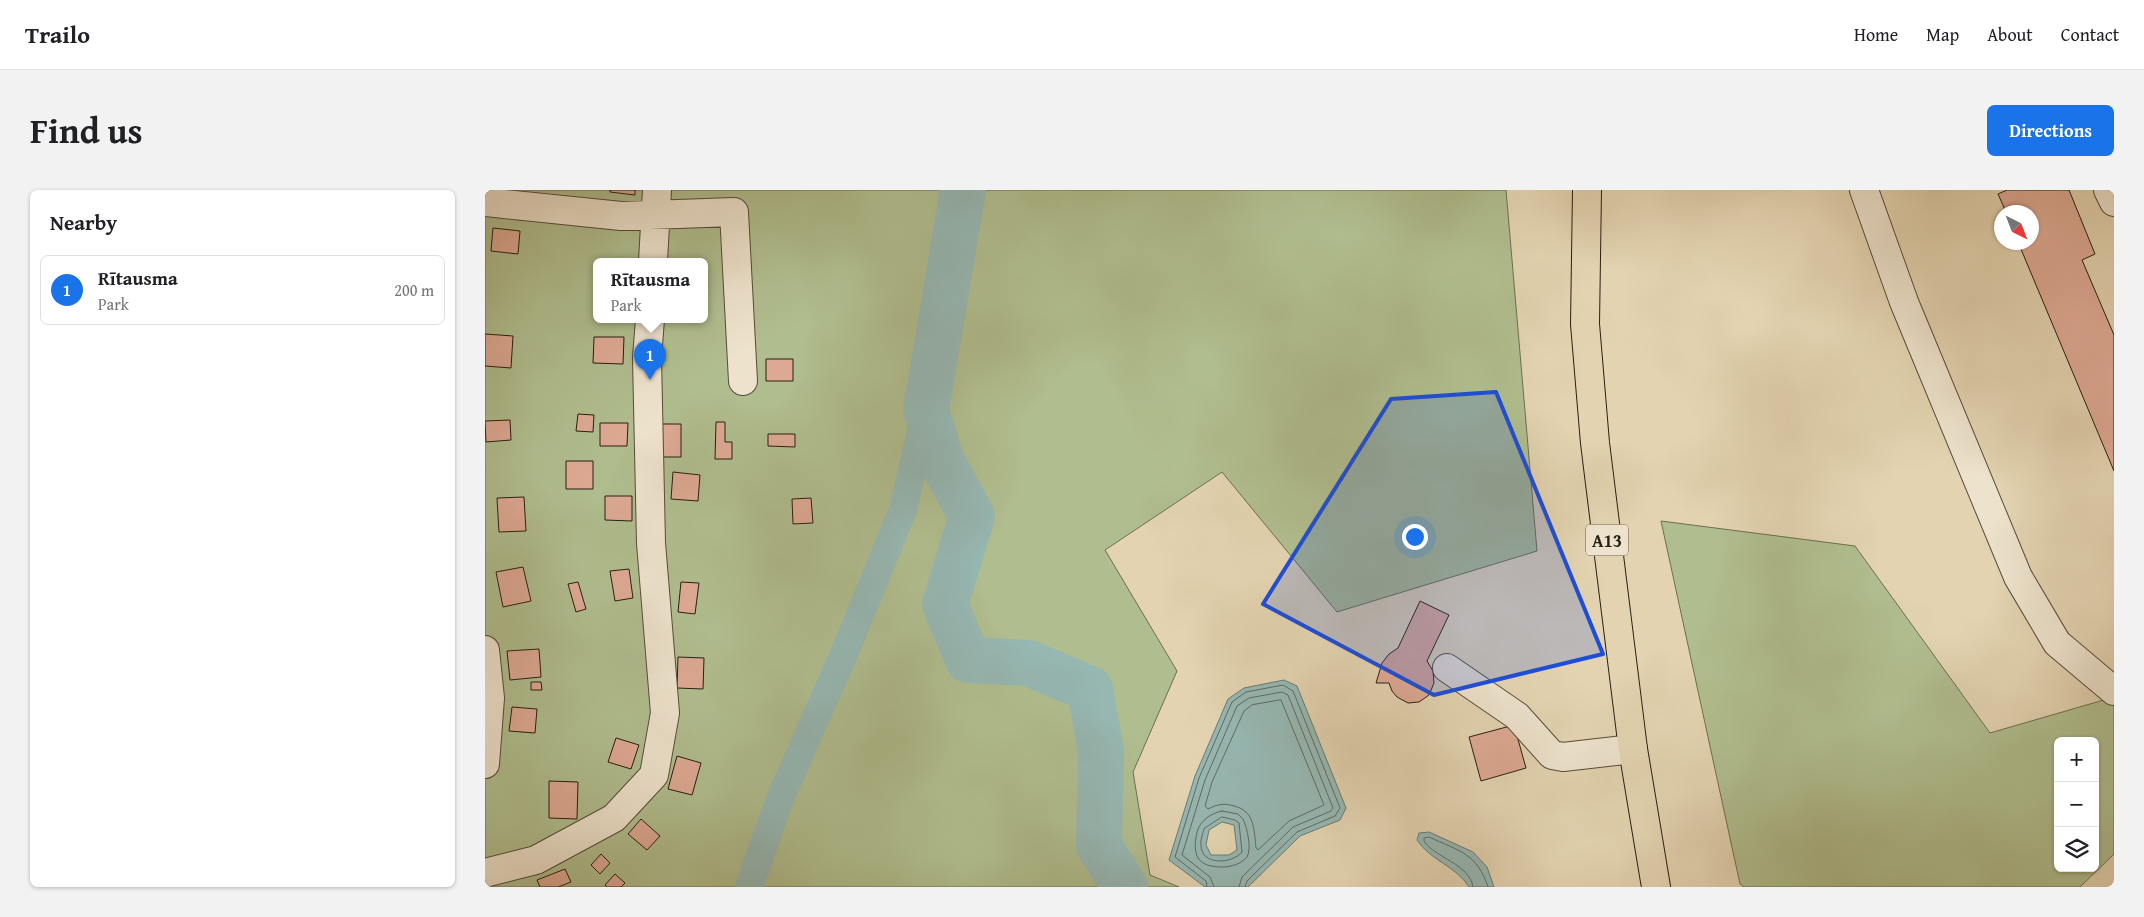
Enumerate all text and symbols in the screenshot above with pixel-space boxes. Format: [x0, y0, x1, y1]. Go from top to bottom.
text: Trailo [25, 17, 90, 52]
text: Home [1854, 21, 1898, 48]
text: Map [1926, 21, 1959, 48]
text: About [1987, 21, 2033, 48]
text: Contact [2061, 21, 2119, 48]
text: Find us [30, 105, 143, 156]
button: Directions [1987, 105, 2114, 156]
north arrow [1994, 205, 2039, 250]
text: Nearby [50, 207, 117, 238]
popup [593, 258, 708, 323]
text: Rītausma [98, 264, 178, 292]
text: Rītausma [611, 265, 690, 293]
text: 1 [63, 278, 71, 302]
text: 200 m [394, 278, 434, 302]
text: Park [98, 292, 129, 316]
text: Park [611, 293, 642, 317]
pin: 1 [634, 339, 666, 380]
your location [1402, 524, 1428, 550]
road number: A13 [1586, 524, 1628, 556]
map controls [2054, 737, 2099, 872]
button: + [2054, 737, 2099, 782]
button: − [2054, 782, 2099, 827]
button: layers [2054, 827, 2099, 872]

